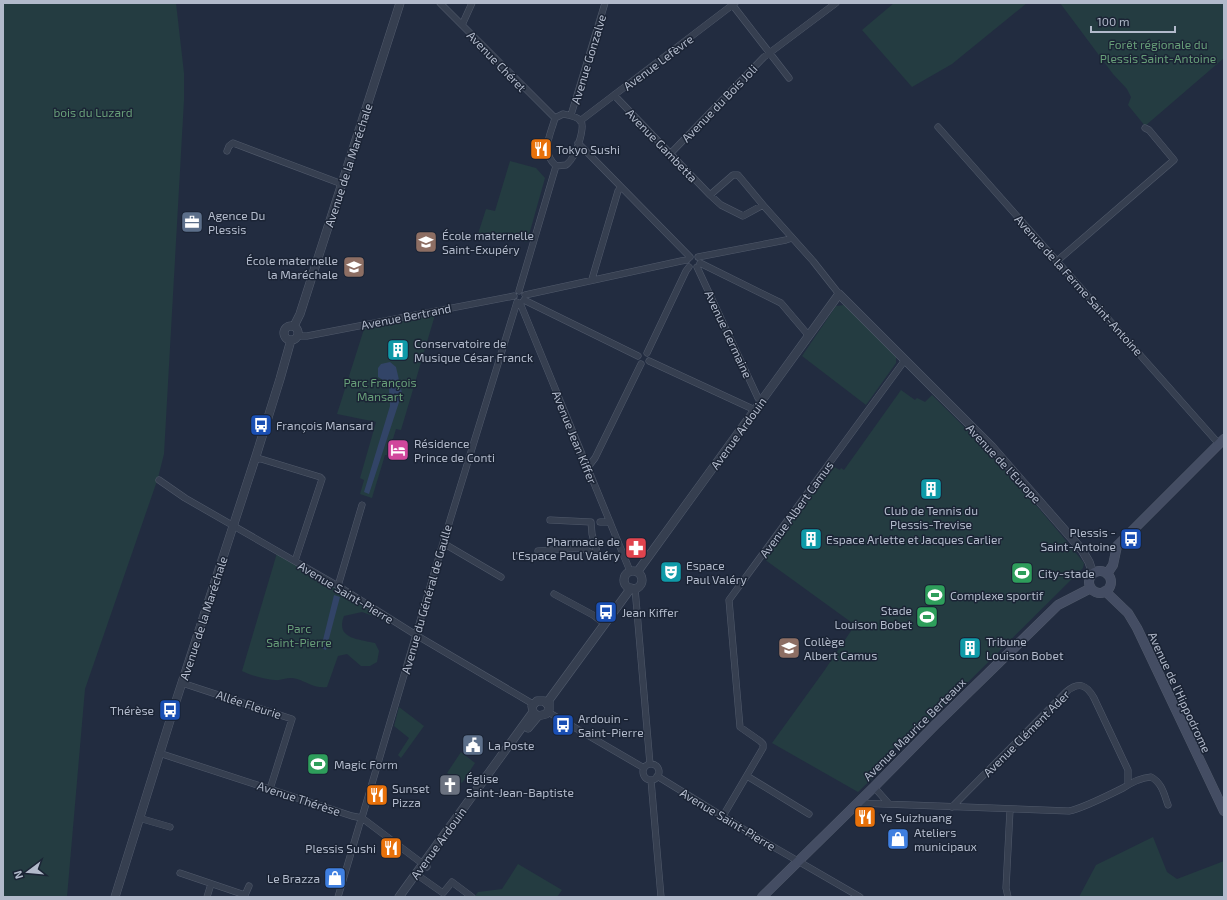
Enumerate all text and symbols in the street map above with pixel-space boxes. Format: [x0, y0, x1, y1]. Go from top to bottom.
scale bar [1091, 8, 1175, 34]
street label: Avenue Gonzalve [568, 13, 608, 105]
text: 100 m [1097, 14, 1129, 28]
street label: Avenue Chéret [465, 28, 530, 95]
street label: Avenue Lefèvre [620, 31, 696, 93]
park label: Forêt régionale du Plessis Saint-Antoine [1100, 37, 1216, 65]
street label: Avenue du Bois Joli [678, 61, 760, 145]
street label: Avenue de la Maréchale [321, 101, 375, 229]
park label: bois du Luzard [53, 105, 133, 119]
street label: Avenue Gambetta [623, 105, 701, 185]
restaurant icon: Tokyo Sushi [528, 136, 554, 162]
place label: Tokyo Sushi [556, 142, 620, 156]
place label: Agence Du Plessis [208, 208, 265, 236]
office icon: Agence Du Plessis [179, 209, 205, 235]
street label: Avenue de la Ferme Saint-Antoine [1012, 212, 1146, 358]
place label: École maternelle Saint-Exupéry [442, 228, 534, 256]
school or university icon: École maternelle Saint-Exupéry [413, 229, 439, 255]
place label: École maternelle la Maréchale [246, 253, 338, 281]
school or university icon: École maternelle la Maréchale [341, 254, 367, 280]
street label: Avenue Germaine [703, 288, 755, 380]
street label: Avenue Bertrand [360, 300, 452, 332]
place label: Conservatoire de Musique César Franck [414, 336, 533, 364]
building icon: Conservatoire de Musique César Franck [385, 337, 411, 363]
park label: Parc François Mansart [343, 375, 417, 403]
street label: Avenue Jean Kiffer [550, 388, 600, 486]
street label: Avenue Ardouin [707, 394, 769, 472]
bus stop icon: François Mansard [248, 412, 274, 438]
place label: François Mansard [276, 418, 373, 433]
street label: Avenue de l'Europe [964, 421, 1044, 505]
place label: Résidence Prince de Conti [414, 436, 495, 464]
hotel icon: Résidence Prince de Conti [385, 437, 411, 463]
street label: Avenue Albert Camus [756, 458, 836, 560]
building icon: Club de Tennis du Plessis-Trevise [918, 476, 944, 502]
place label: Club de Tennis du Plessis-Trevise [884, 503, 978, 531]
street label: Avenue du Général de Gaulle [398, 523, 454, 675]
place label: Plessis - Saint-Antoine [1041, 525, 1116, 553]
building icon: Espace Arlette et Jacques Carlier [798, 526, 824, 552]
bus stop icon: Plessis - Saint-Antoine [1118, 526, 1144, 552]
place label: Espace Arlette et Jacques Carlier [826, 532, 1003, 546]
place label: Pharmacie de l'Espace Paul Valéry [512, 534, 621, 562]
pharmacy icon: Pharmacie de l'Espace Paul Valéry [623, 535, 649, 561]
street label: Avenue de la Maréchale [176, 554, 230, 682]
street label: Avenue Saint-Pierre [296, 558, 396, 626]
place label: Espace Paul Valéry [686, 558, 747, 586]
theatre icon: Espace Paul Valéry [658, 559, 684, 585]
sports icon: City-stade [1009, 560, 1035, 586]
place label: City-stade [1038, 566, 1095, 580]
sports icon: Complexe sportif [922, 582, 948, 608]
place label: Complexe sportif [950, 588, 1044, 602]
bus stop icon: Jean Kiffer [593, 599, 619, 625]
place label: Stade Louison Bobet [835, 603, 912, 631]
sports icon: Stade Louison Bobet [914, 604, 940, 630]
place label: Jean Kiffer [622, 605, 679, 619]
park label: Parc Saint-Pierre [266, 621, 332, 649]
street label: Avenue de l'Hippodrome [1146, 629, 1214, 755]
place label: Collège Albert Camus [804, 634, 877, 662]
place label: Tribune Louison Bobet [986, 634, 1064, 662]
school or university icon: Collège Albert Camus [776, 635, 802, 661]
building icon: Tribune Louison Bobet [957, 635, 983, 661]
street label: Avenue Maurice Berteaux [860, 674, 969, 783]
street label: Allée Fleurie [215, 687, 283, 721]
street label: Avenue Clément Ader [980, 687, 1072, 779]
bus stop icon: Thérèse [157, 697, 183, 723]
place label: Thérèse [110, 703, 154, 717]
place label: Ardouin - Saint-Pierre [578, 711, 644, 739]
bus stop icon: Ardouin - Saint-Pierre [550, 712, 576, 738]
public building icon: La Poste [460, 732, 486, 758]
place label: La Poste [488, 738, 534, 752]
sports icon: Magic Form [305, 751, 331, 777]
place label: Magic Form [334, 757, 398, 771]
place label: Église Saint-Jean-Baptiste [466, 771, 574, 799]
church icon: Église Saint-Jean-Baptiste [437, 772, 463, 798]
street label: Avenue Thérèse [256, 778, 342, 818]
place label: Sunset Pizza [392, 781, 430, 809]
restaurant icon: Sunset Pizza [364, 782, 390, 808]
street label: Avenue Saint-Pierre [678, 785, 778, 853]
street label: Avenue Ardouin [407, 804, 469, 882]
restaurant icon: Ye Suizhuang [852, 804, 878, 830]
place label: Ye Suizhuang [880, 810, 952, 824]
place label: Ateliers municipaux [914, 825, 978, 853]
shop icon: Ateliers municipaux [885, 826, 911, 852]
restaurant icon: Plessis Sushi [378, 835, 404, 861]
place label: Plessis Sushi [305, 841, 376, 855]
north arrow [8, 852, 48, 892]
shop icon: Le Brazza [322, 865, 348, 891]
text: N [11, 869, 25, 881]
place label: Le Brazza [267, 871, 320, 885]

